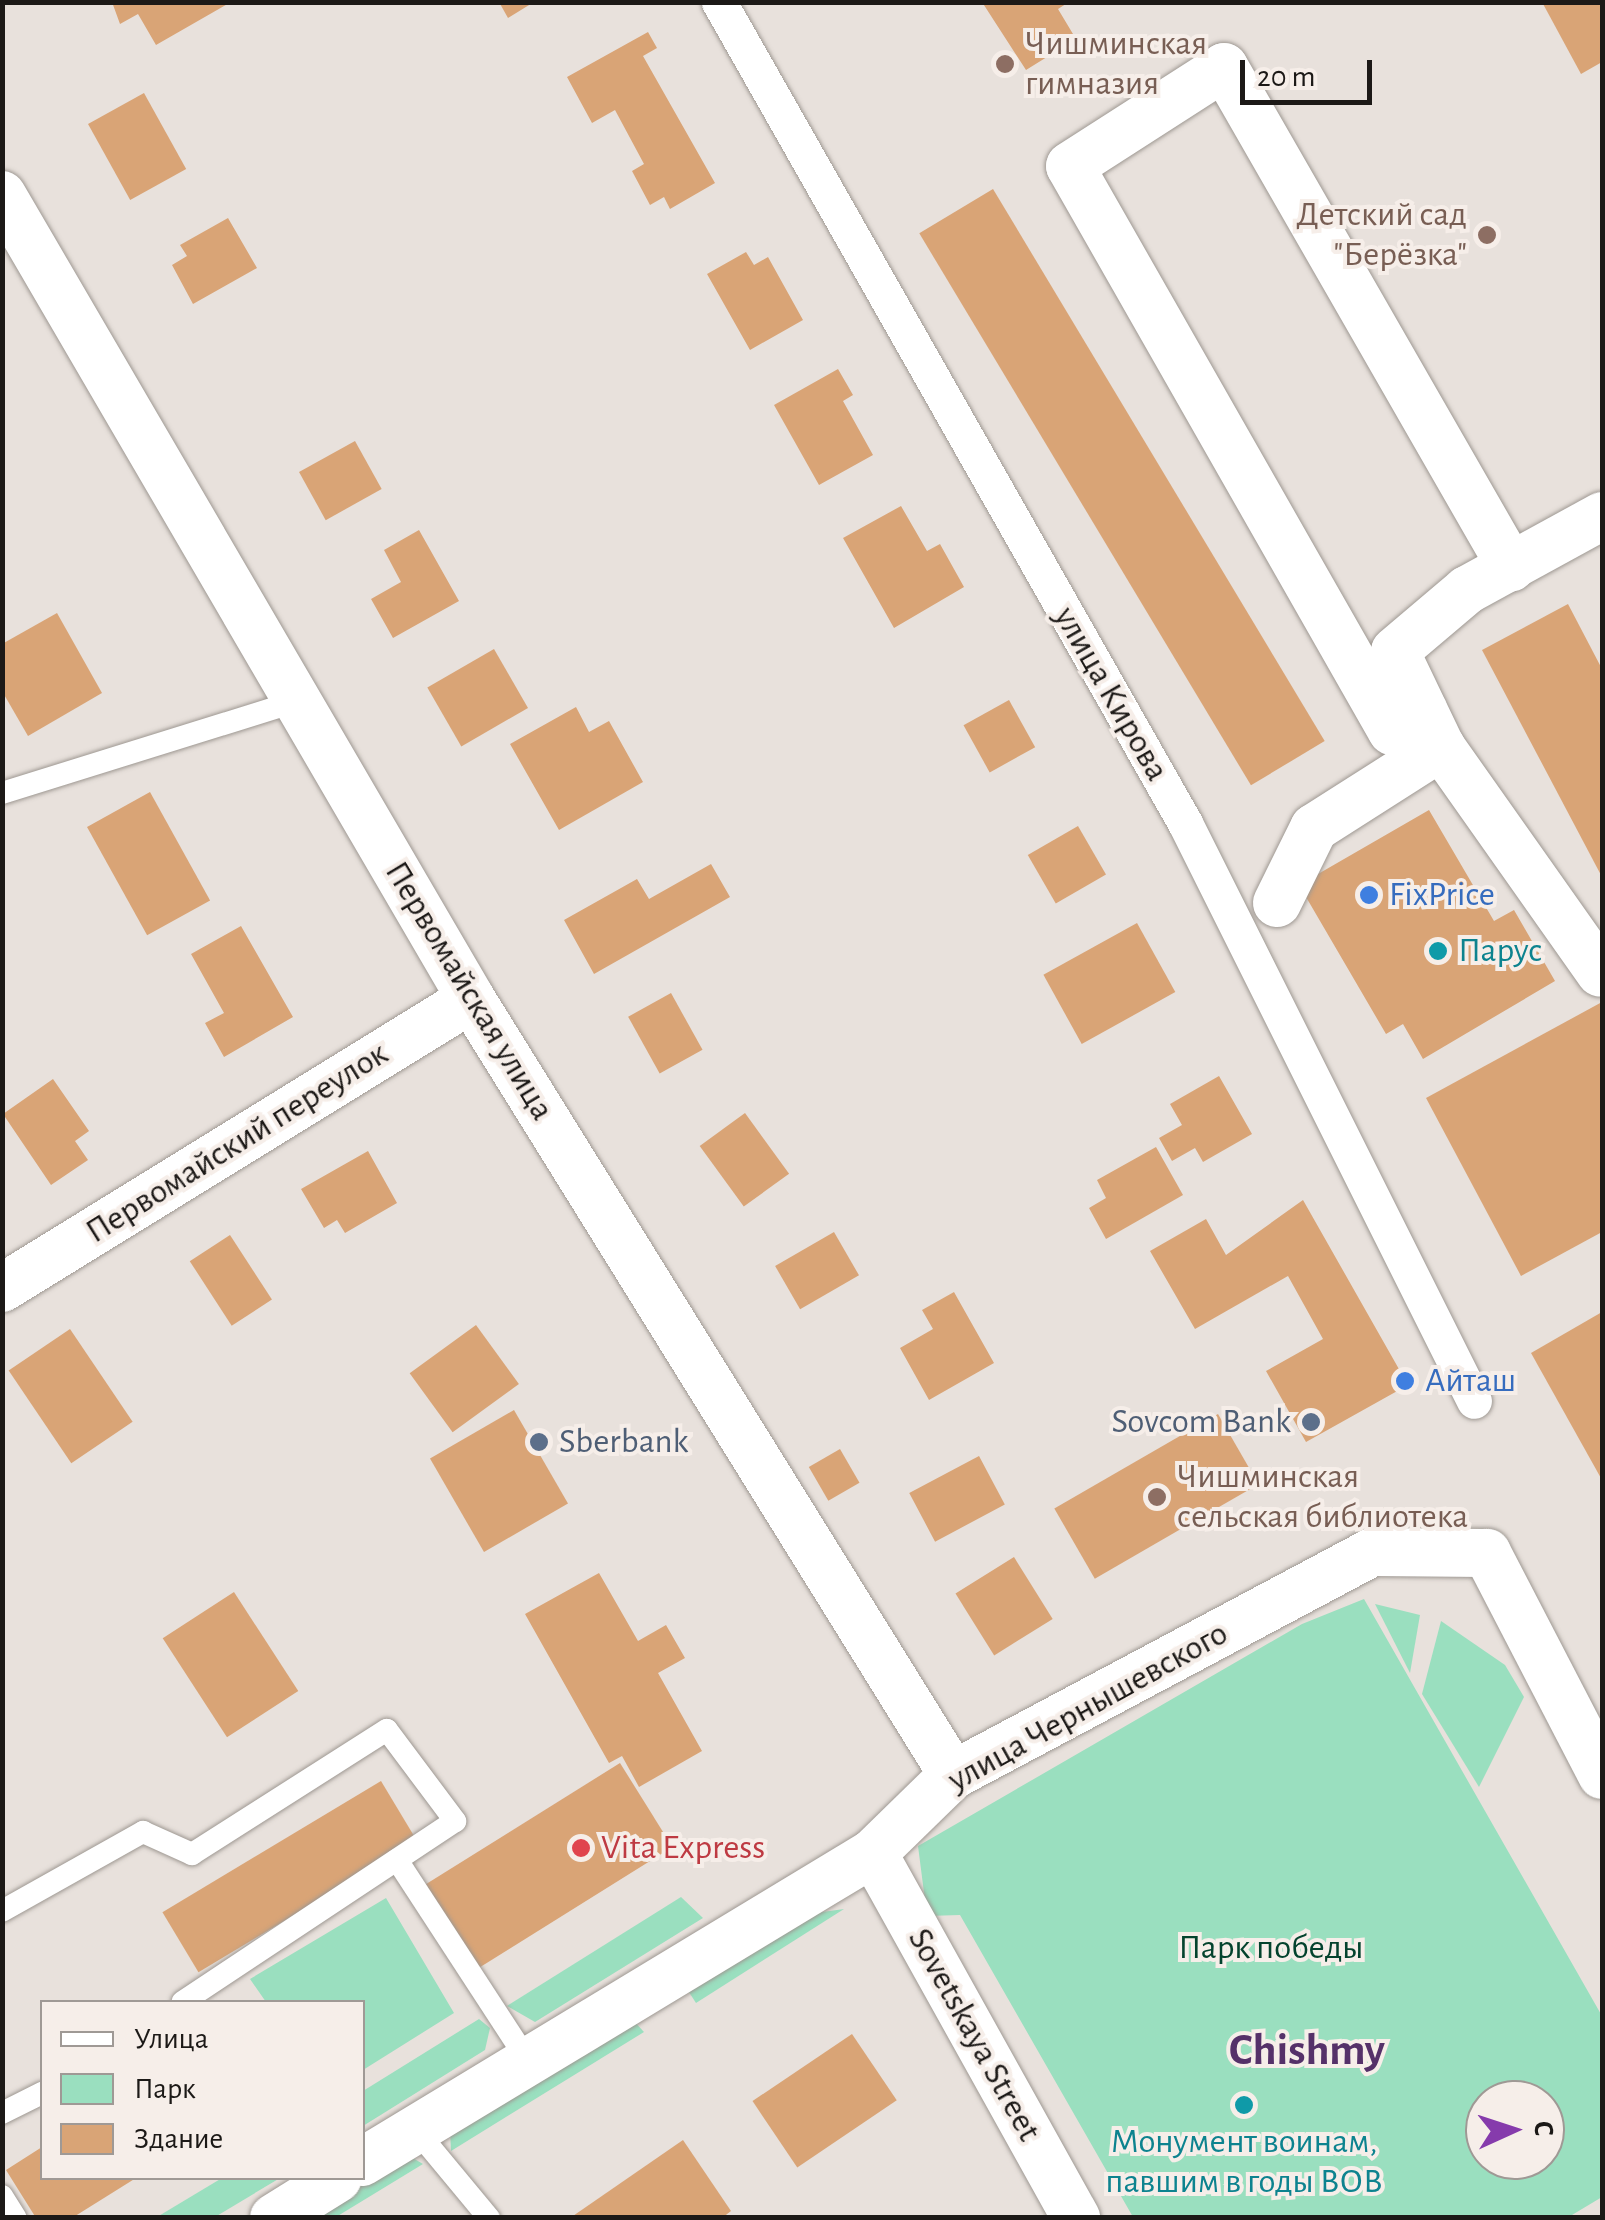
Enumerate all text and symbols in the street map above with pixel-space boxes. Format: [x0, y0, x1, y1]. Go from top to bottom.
place label: Чишминская гимназия [1025, 23, 1207, 105]
scale bar [1245, 40, 1378, 102]
marker: Чишминская гимназия [994, 53, 1016, 75]
text: 20 m [1257, 62, 1315, 92]
place label: Детский сад "Берёзка" [1296, 194, 1467, 276]
marker: Детский сад "Берёзка" [1476, 224, 1498, 246]
street label: улица Кирова [1044, 599, 1178, 789]
street label: Первомайская улица [375, 854, 563, 1128]
place label: FixPrice [1389, 874, 1495, 916]
marker: FixPrice [1358, 884, 1380, 906]
place label: Парус [1458, 930, 1542, 972]
marker: Парус [1427, 940, 1449, 962]
street label: Первомайский переулок [78, 1033, 396, 1253]
place label: Айташ [1425, 1360, 1516, 1402]
marker: Айташ [1394, 1370, 1416, 1392]
place label: Sovcom Bank [1111, 1401, 1291, 1443]
marker: Sovcom Bank [1300, 1411, 1322, 1433]
place label: Sberbank [559, 1421, 688, 1463]
marker: Sberbank [528, 1431, 550, 1453]
place label: Чишминская сельская библиотека [1177, 1456, 1468, 1538]
marker: Чишминская сельская библиотека [1146, 1486, 1168, 1508]
street label: улица Чернышевского [941, 1613, 1235, 1801]
place label: Vita Express [601, 1827, 765, 1869]
marker: Vita Express [570, 1837, 592, 1859]
street label: Sovetskaya Street [898, 1921, 1050, 2149]
park label: Парк победы [1178, 1927, 1364, 1969]
legend [40, 2000, 365, 2180]
text: Улица [134, 2024, 209, 2054]
district label: Chishmy [1229, 2024, 1385, 2078]
text: Парк [134, 2074, 196, 2104]
north arrow [1465, 2080, 1565, 2180]
marker: Монумент воинам, павшим в годы ВОВ [1233, 2094, 1255, 2116]
text: С [1529, 2120, 1557, 2137]
place label: Монумент воинам, павшим в годы ВОВ [1105, 2121, 1383, 2203]
text: Здание [134, 2124, 223, 2154]

